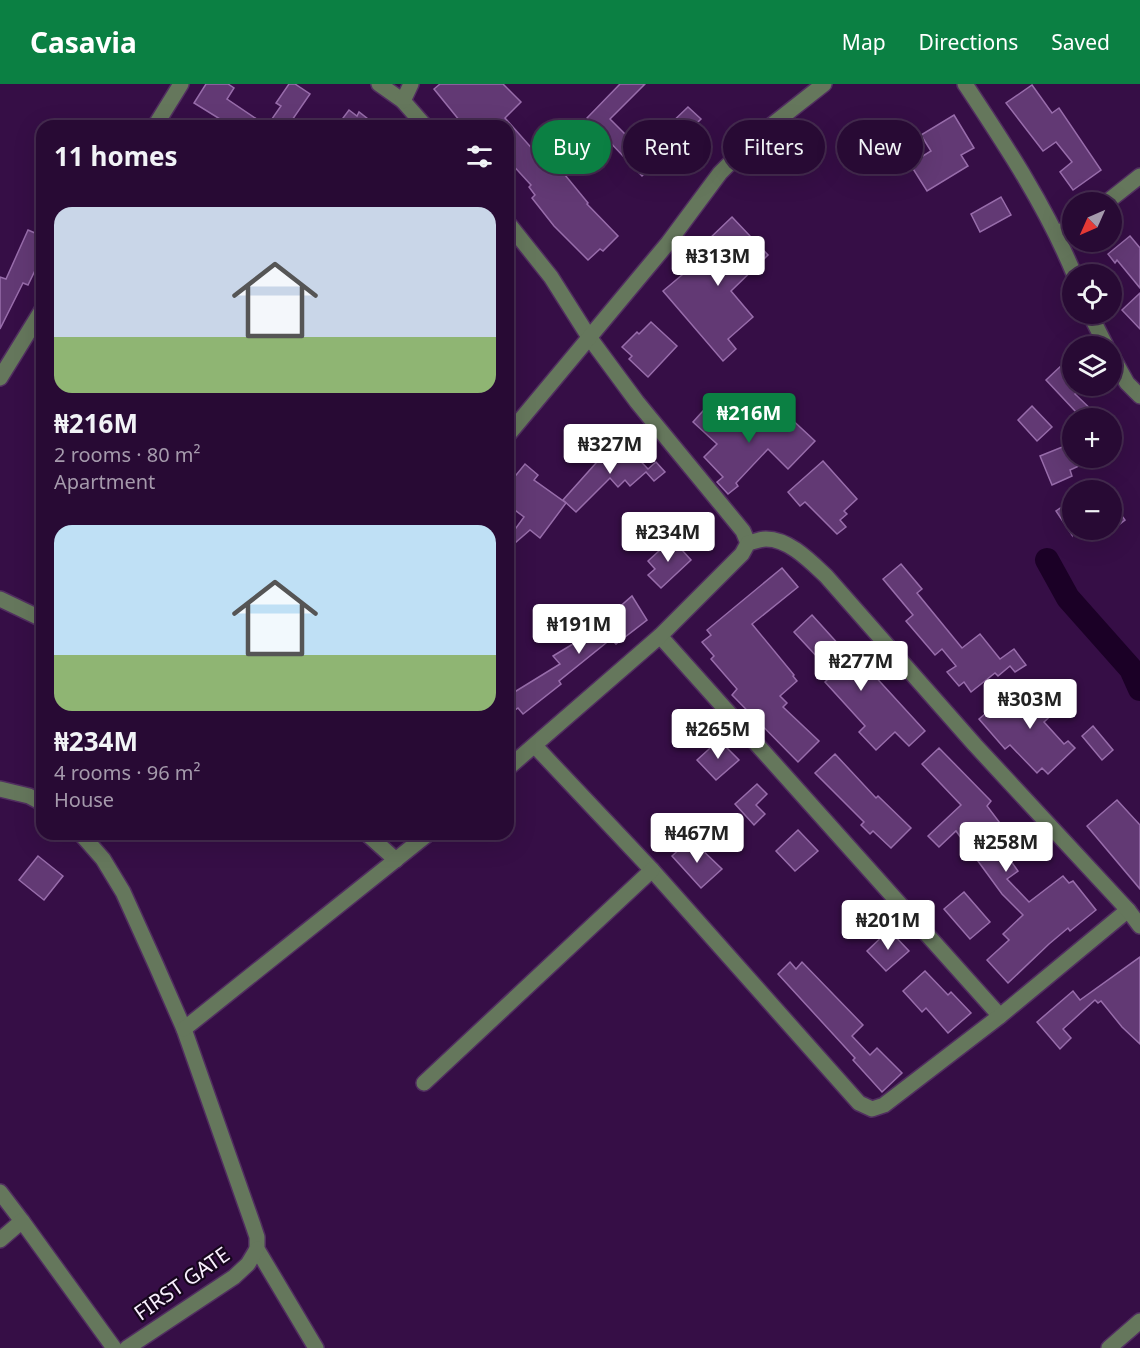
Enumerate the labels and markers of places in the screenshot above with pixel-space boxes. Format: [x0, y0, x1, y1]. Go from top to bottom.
pin: ₦313M [676, 236, 760, 287]
pin: ₦216M [707, 393, 791, 444]
pin: ₦327M [568, 424, 652, 475]
pin: ₦234M [626, 512, 710, 563]
pin: ₦191M [537, 604, 621, 655]
pin: ₦277M [819, 641, 903, 692]
pin: ₦303M [988, 679, 1072, 730]
pin: ₦265M [676, 709, 760, 760]
pin: ₦467M [655, 813, 739, 864]
pin: ₦258M [964, 822, 1048, 873]
pin: ₦201M [846, 900, 930, 951]

